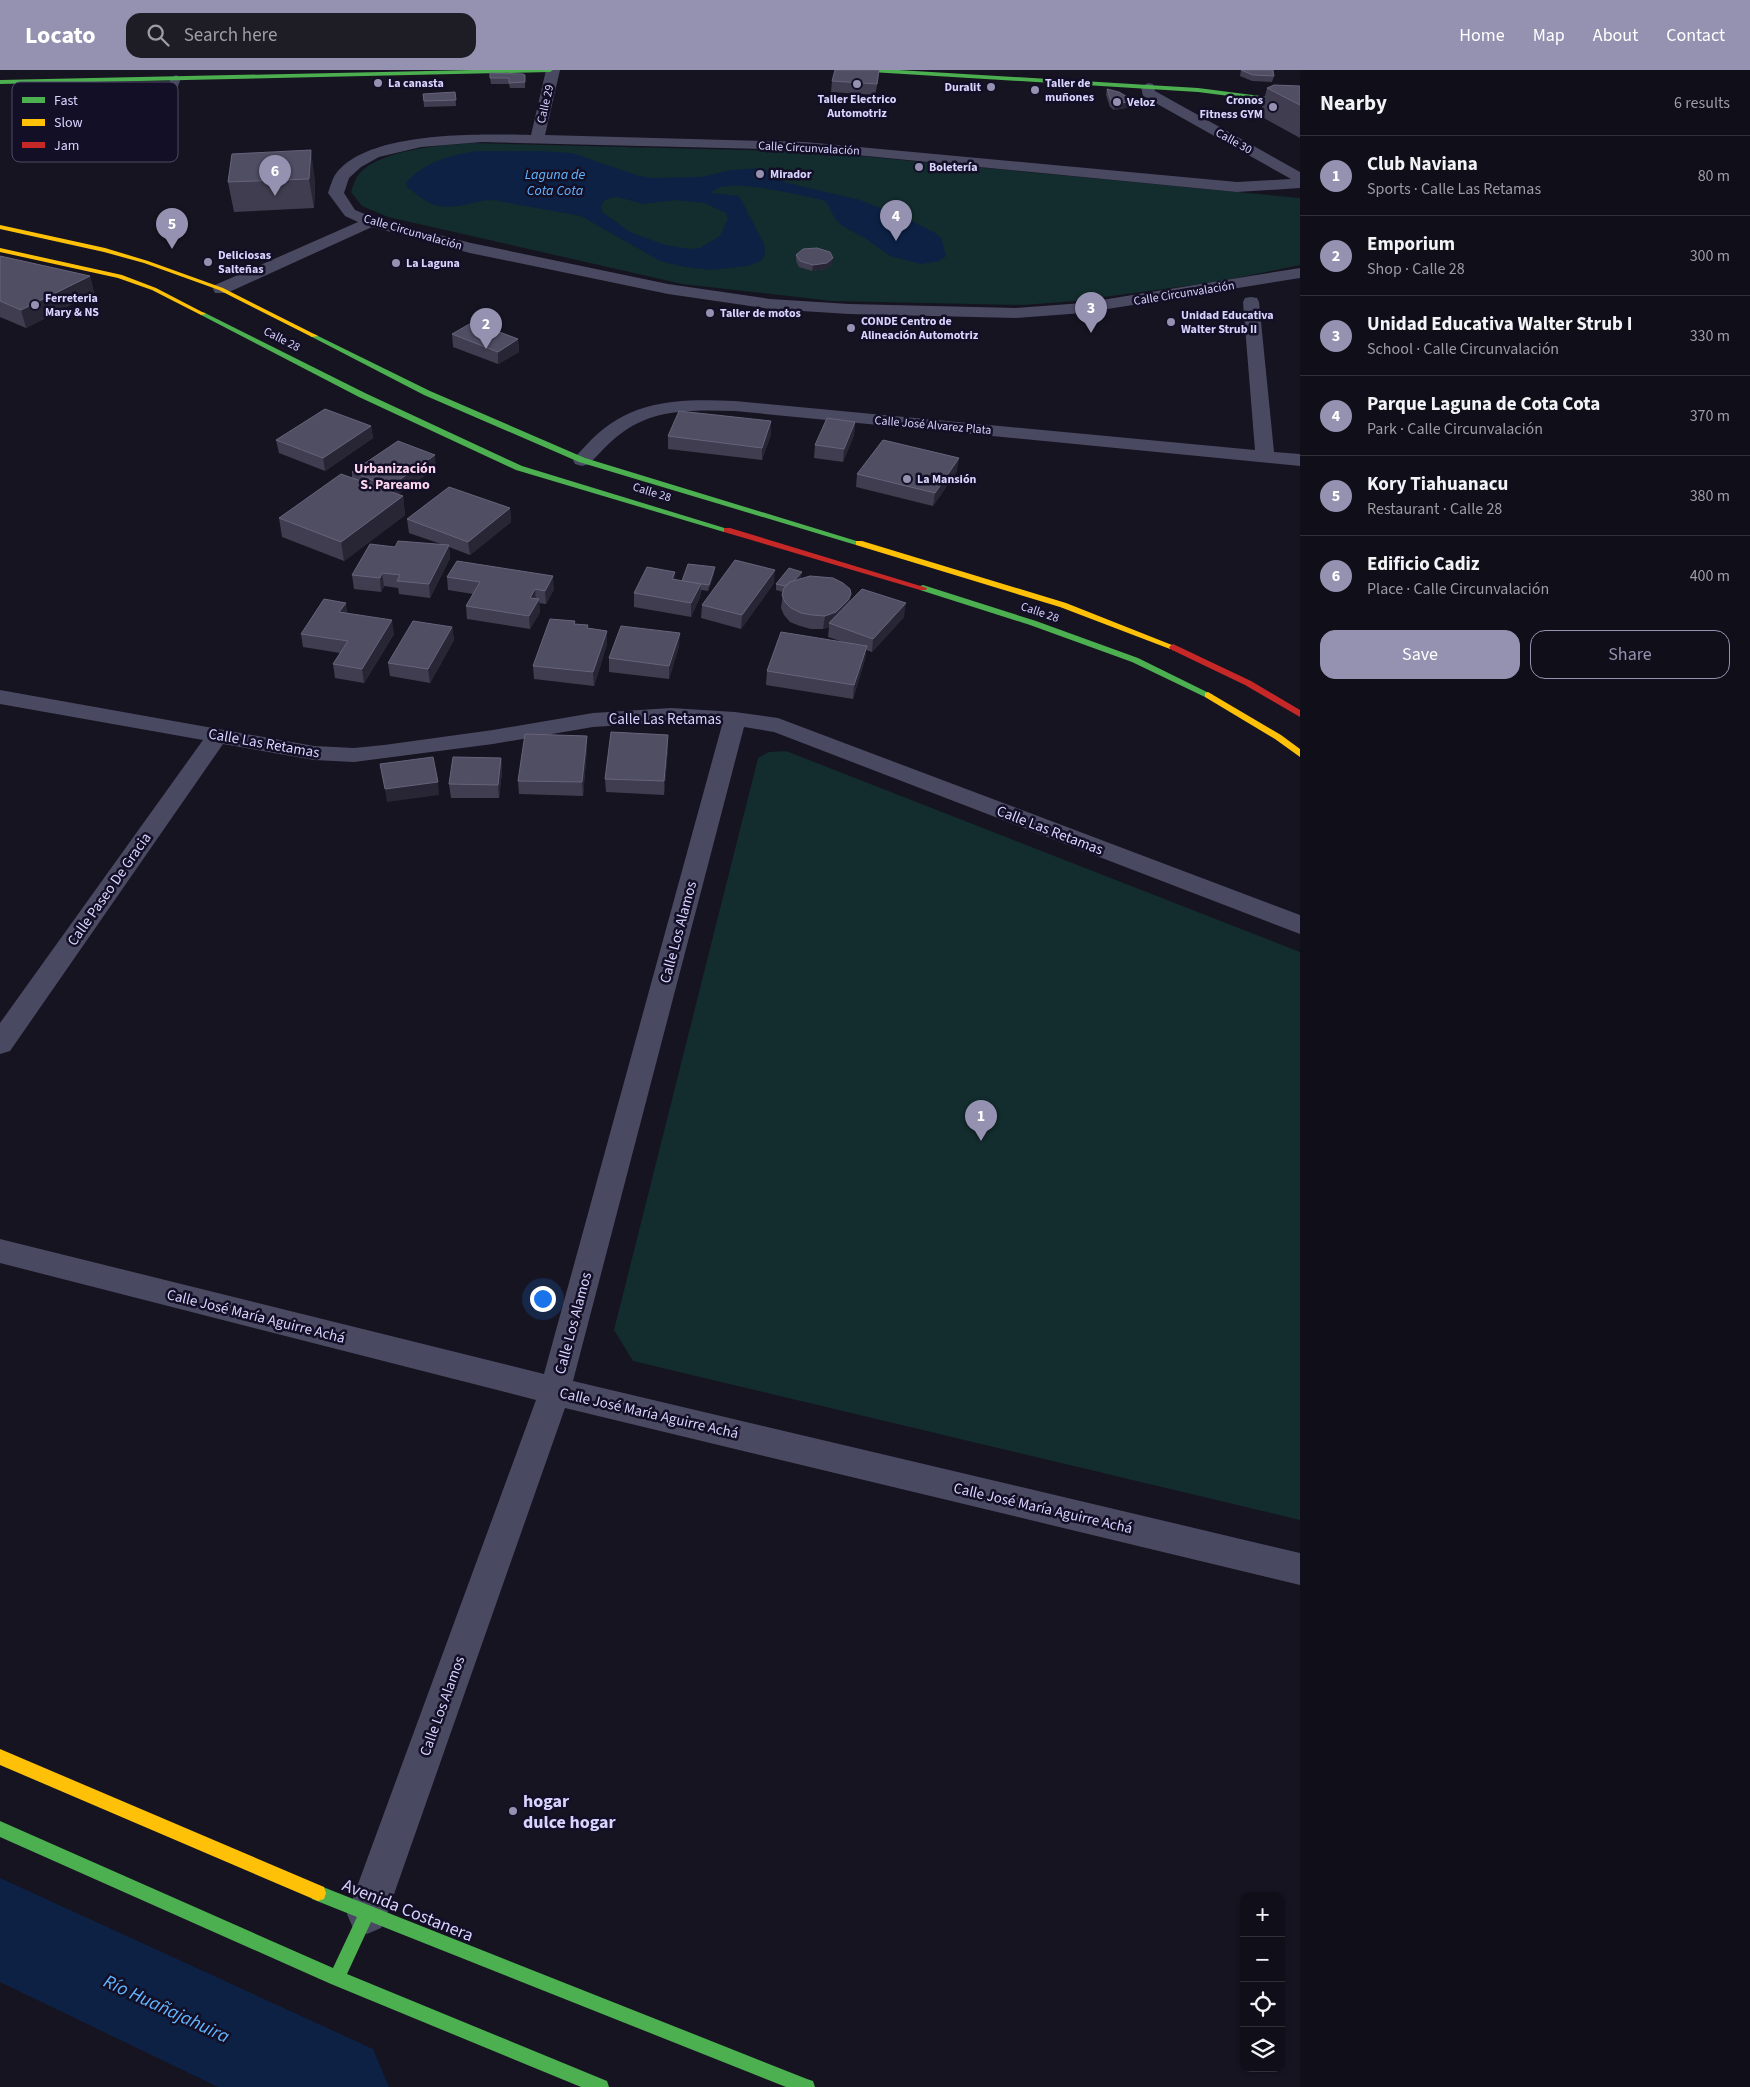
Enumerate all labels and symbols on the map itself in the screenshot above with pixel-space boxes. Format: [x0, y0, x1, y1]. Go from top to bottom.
place label: La canasta [388, 75, 444, 92]
place label: Taller de muñones [1045, 75, 1094, 106]
marker: La canasta [372, 77, 384, 89]
marker: Taller Electrico Automotriz [851, 78, 863, 90]
place label: Duralit [944, 79, 981, 96]
marker: Duralit [985, 81, 997, 93]
legend [12, 82, 178, 162]
street label: Calle 29 [533, 83, 558, 125]
marker: Taller de muñones [1029, 84, 1041, 96]
text: Fast [54, 91, 78, 111]
place label: Taller Electrico Automotriz [818, 91, 897, 122]
place label: Cronos Fitness GYM [1200, 92, 1263, 123]
place label: Veloz [1126, 94, 1156, 111]
marker: Veloz [1111, 96, 1123, 108]
marker: Cronos Fitness GYM [1267, 101, 1279, 113]
text: Slow [54, 113, 83, 133]
street label: Calle 30 [1212, 124, 1255, 158]
text: Jam [54, 136, 79, 156]
street label: Calle Circunvalación [758, 137, 860, 160]
pin: 6 [259, 155, 291, 196]
place label: Boletería [929, 159, 977, 176]
marker: Boletería [913, 161, 925, 173]
water label: Laguna de Cota Cota [525, 165, 585, 201]
place label: Mirador [770, 166, 812, 183]
marker: Mirador [754, 168, 766, 180]
pin: 4 [880, 200, 912, 241]
pin: 5 [156, 208, 188, 249]
street label: Calle Circunvalación [362, 210, 464, 255]
place label: Deliciosas Salteñas [218, 247, 271, 278]
place label: La Laguna [406, 255, 460, 272]
marker: Deliciosas Salteñas [202, 256, 214, 268]
marker: La Laguna [390, 257, 402, 269]
street label: Calle Circunvalación [1132, 277, 1236, 310]
place label: Ferreteria Mary & NS [45, 290, 99, 321]
pin: 3 [1075, 292, 1107, 333]
marker: Ferreteria Mary & NS [29, 299, 41, 311]
place label: Taller de motos [720, 305, 801, 322]
marker: Taller de motos [704, 307, 716, 319]
place label: Unidad Educativa Walter Strub II [1181, 307, 1274, 338]
pin: 2 [470, 308, 502, 349]
place label: CONDE Centro de Alineación Automotriz [860, 313, 979, 344]
marker: Unidad Educativa Walter Strub II [1165, 316, 1177, 328]
marker: CONDE Centro de Alineación Automotriz [845, 322, 857, 334]
street label: Calle 28 [260, 323, 303, 356]
street label: Calle José Alvarez Plata [874, 412, 992, 439]
district label: Urbanización S. Pareamo [354, 459, 436, 495]
place label: La Mansión [917, 471, 977, 488]
marker: La Mansión [901, 473, 913, 485]
street label: Calle 28 [631, 479, 673, 506]
street label: Calle 28 [1018, 598, 1061, 627]
street label: Calle Las Retamas [609, 709, 721, 730]
street label: Calle Las Retamas [207, 723, 321, 764]
street label: Calle Las Retamas [993, 800, 1106, 860]
street label: Calle Paseo De Gracia [62, 828, 156, 950]
street label: Calle Los Alamos [655, 879, 702, 986]
pin: 1 [965, 1100, 997, 1141]
street label: Calle Los Alamos [550, 1270, 597, 1377]
street label: Calle José María Aguirre Achá [165, 1284, 347, 1349]
your location [530, 1286, 556, 1312]
street label: Calle José María Aguirre Achá [557, 1383, 740, 1444]
street label: Calle José María Aguirre Achá [951, 1478, 1134, 1539]
street label: Calle Los Alamos [415, 1653, 470, 1759]
place label: hogar dulce hogar [523, 1789, 617, 1835]
marker: hogar dulce hogar [507, 1805, 519, 1817]
street label: Avenida Costanera [338, 1873, 477, 1948]
water label: Río Huañajahuira [99, 1968, 234, 2050]

